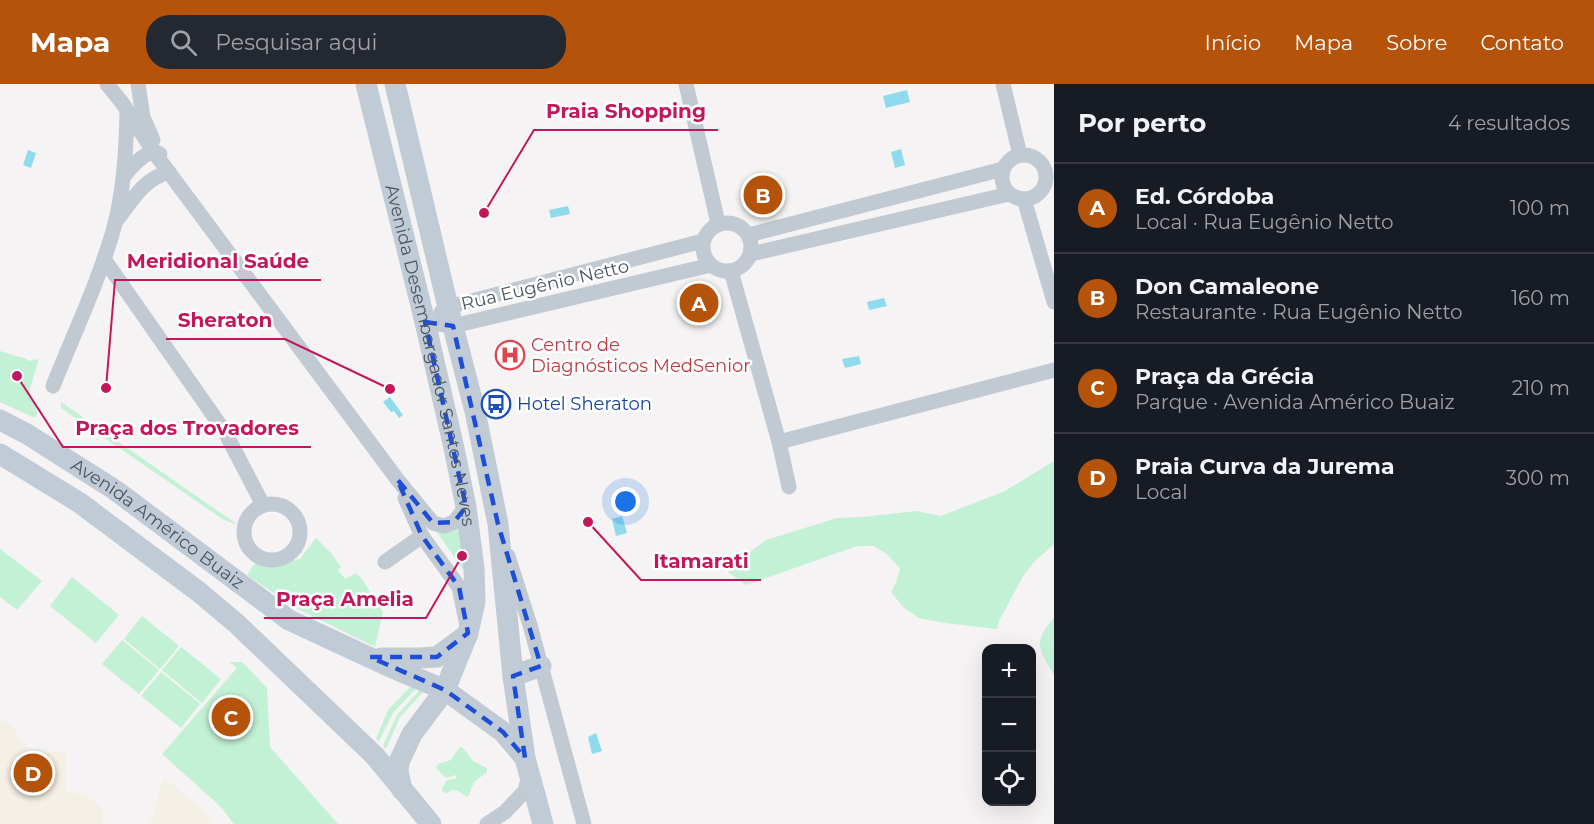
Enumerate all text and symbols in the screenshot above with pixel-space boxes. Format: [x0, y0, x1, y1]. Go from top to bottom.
search box [146, 15, 566, 69]
text: Mapa [30, 25, 110, 59]
icon: search [167, 26, 200, 59]
text: Pesquisar aqui [215, 29, 377, 56]
text: Início [1205, 30, 1261, 55]
text: Mapa [1294, 30, 1353, 55]
text: Sobre [1386, 30, 1447, 55]
text: Contato [1480, 30, 1564, 55]
callout: Praia Shopping [534, 92, 718, 130]
text: Praia Shopping [546, 99, 706, 123]
text: Por perto [1078, 107, 1206, 139]
text: 4 resultados [1448, 111, 1570, 135]
pin: B [744, 172, 783, 218]
street label: Avenida Desembargador Santos Neves [380, 182, 479, 528]
text: Ed. Córdoba [1135, 183, 1274, 210]
text: A [1090, 196, 1105, 220]
text: 100 m [1510, 196, 1570, 220]
text: Local · Rua Eugênio Netto [1135, 210, 1394, 234]
callout: Meridional Saúde [115, 242, 321, 280]
text: Meridional Saúde [127, 249, 309, 273]
street label: Rua Eugênio Netto [459, 255, 631, 315]
text: Don Camaleone [1135, 273, 1319, 300]
pin: A [680, 280, 718, 326]
text: B [1090, 286, 1105, 310]
text: 160 m [1511, 286, 1570, 310]
text: Restaurante · Rua Eugênio Netto [1135, 300, 1463, 324]
callout: Sheraton [166, 301, 285, 339]
text: Sheraton [178, 308, 272, 332]
place label: Centro de Diagnósticos MedSenior [531, 334, 751, 377]
hospital icon: Centro de Diagnósticos MedSenior [494, 339, 526, 371]
text: Praça da Grécia [1135, 363, 1314, 390]
text: C [1090, 376, 1105, 400]
text: 210 m [1512, 376, 1570, 400]
bus stop icon: Hotel Sheraton [480, 388, 512, 420]
text: Parque · Avenida Américo Buaiz [1135, 390, 1455, 414]
place label: Hotel Sheraton [517, 393, 652, 415]
callout: Praça dos Trovadores [63, 409, 311, 447]
text: Praça dos Trovadores [75, 416, 299, 440]
text: Praia Curva da Jurema [1135, 453, 1394, 480]
street label: Avenida Américo Buaiz [67, 454, 249, 594]
text: D [1089, 466, 1106, 490]
text: 300 m [1506, 466, 1570, 490]
text: Local [1135, 480, 1188, 504]
your location [611, 487, 640, 516]
callout: Itamarati [641, 542, 761, 580]
text: Itamarati [653, 549, 749, 573]
callout: Praça Amelia [264, 580, 426, 618]
text: Praça Amelia [276, 587, 414, 611]
map controls [982, 644, 1036, 806]
button: + [982, 644, 1036, 698]
pin: C [212, 694, 250, 740]
button: − [982, 698, 1036, 752]
pin: D [14, 750, 52, 796]
button: locate [982, 752, 1036, 806]

